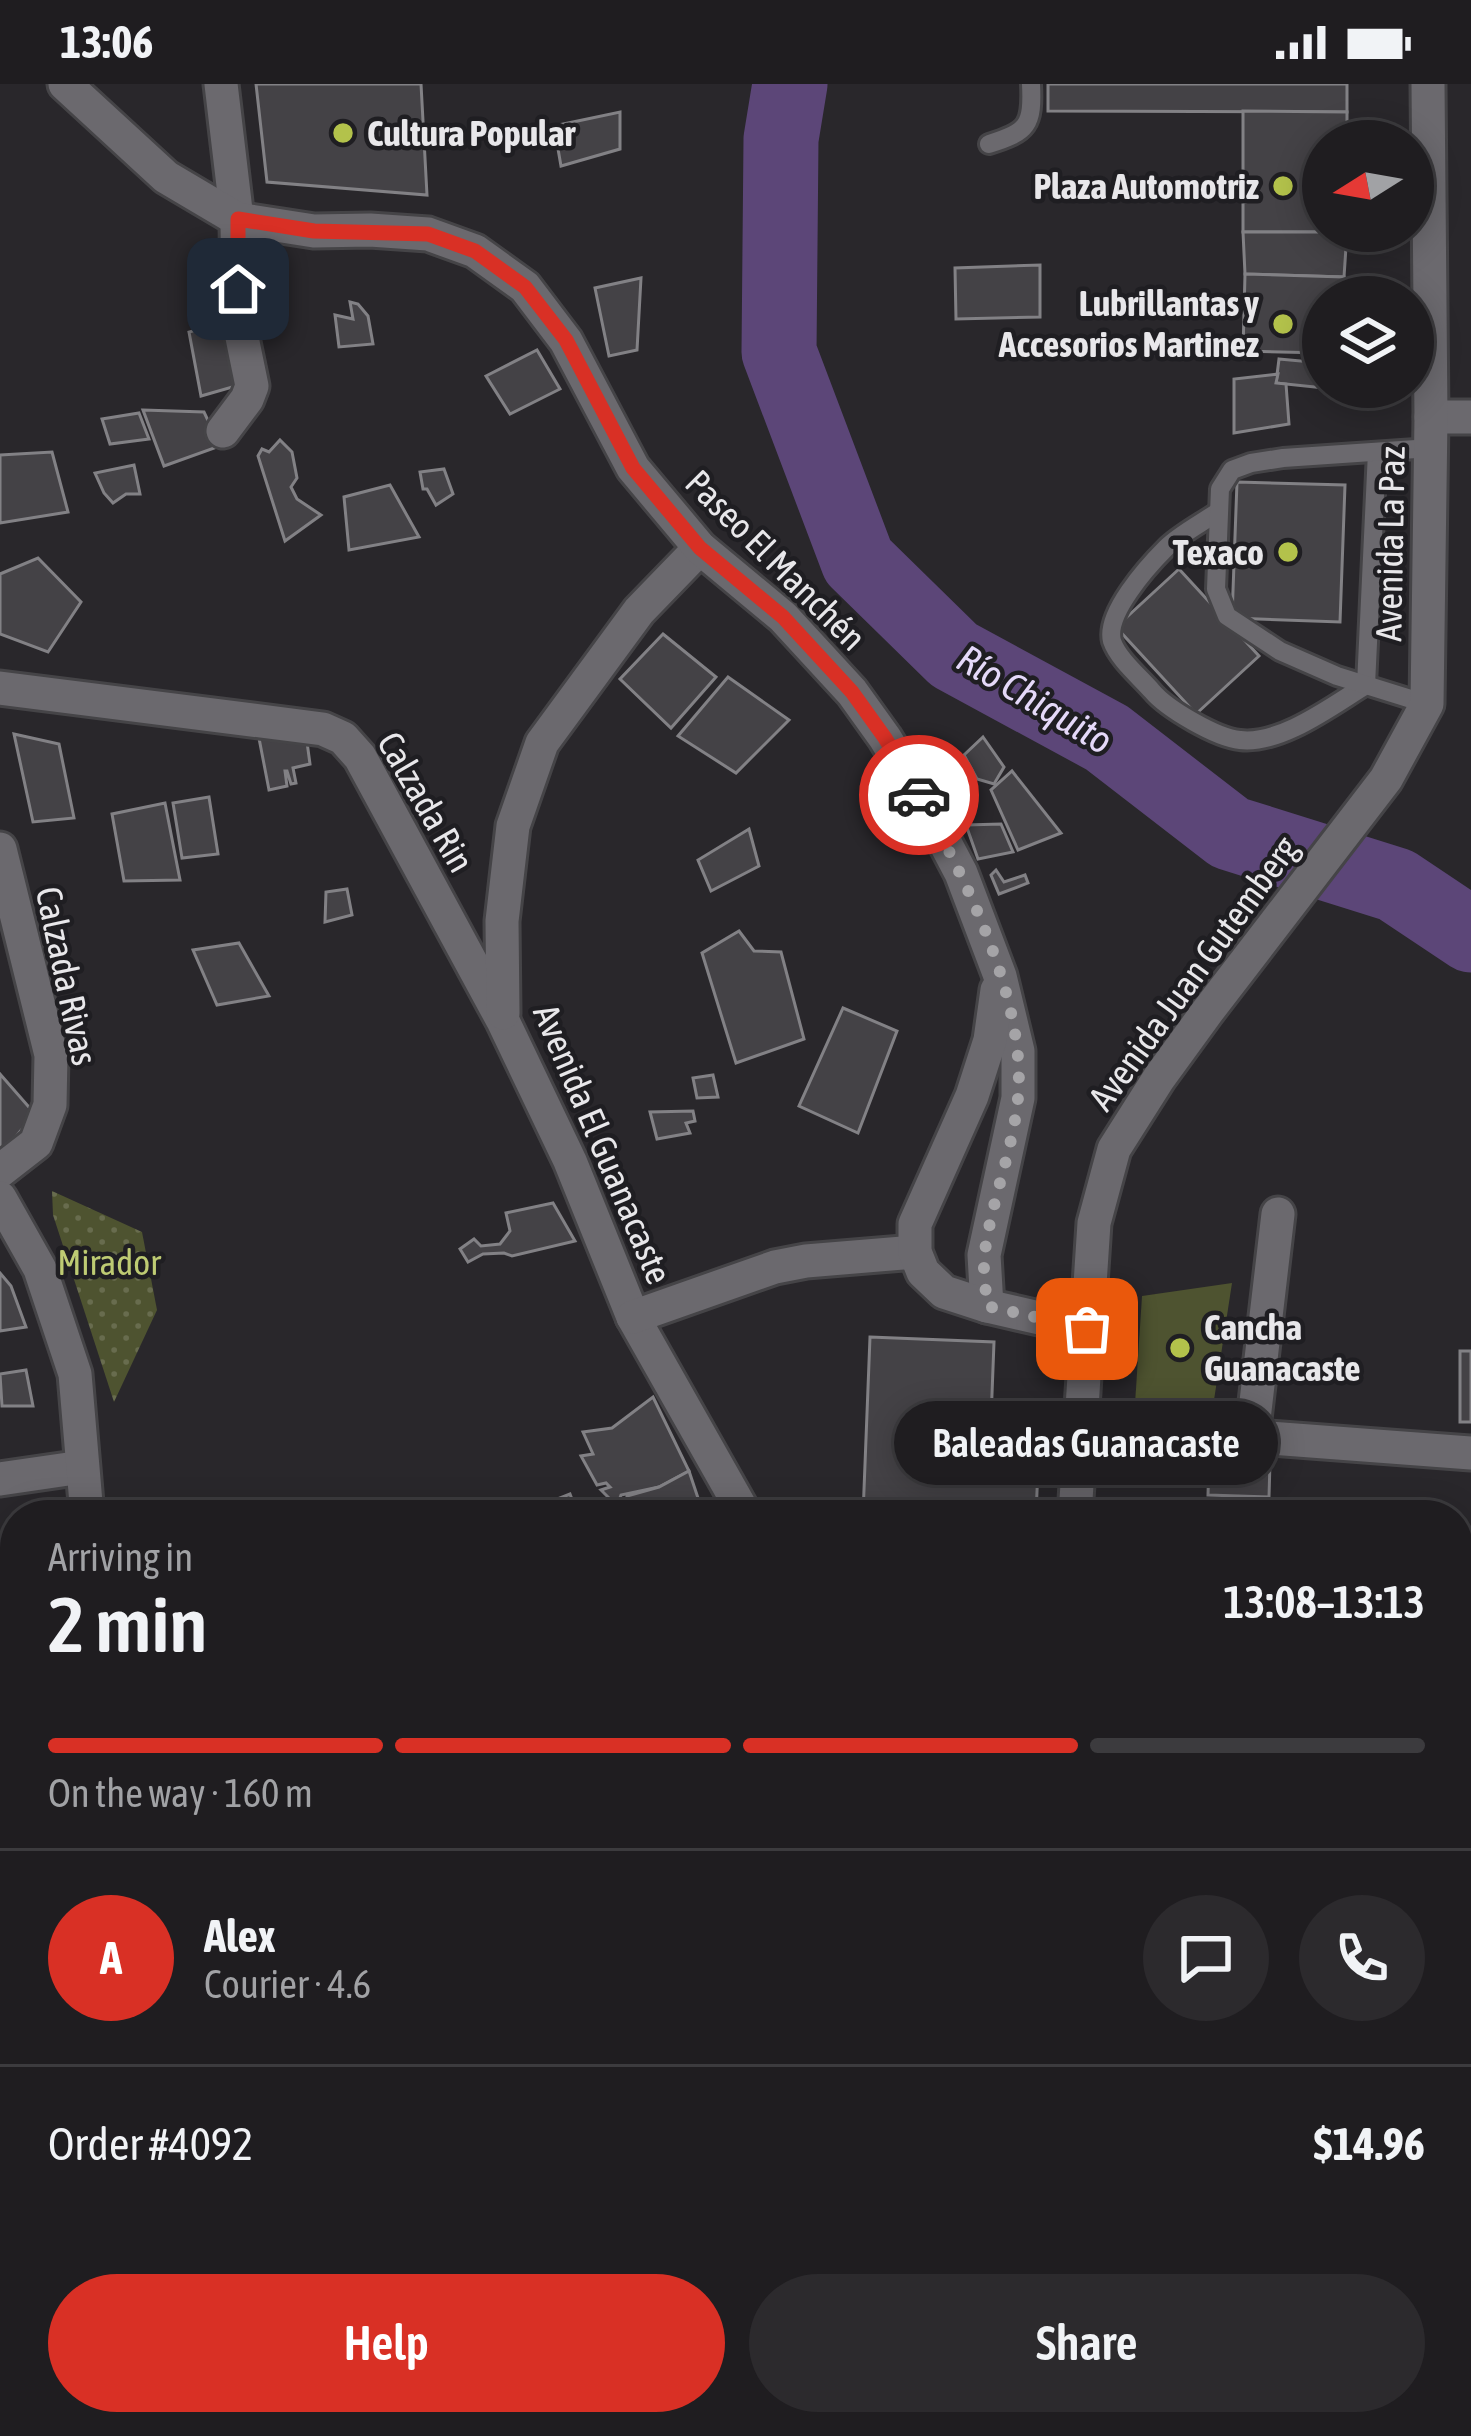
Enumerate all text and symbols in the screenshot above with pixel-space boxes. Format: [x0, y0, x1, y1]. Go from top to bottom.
text: 13:06 [60, 16, 154, 68]
place label: Cultura Popular [367, 112, 576, 154]
marker: Cultura Popular [330, 120, 356, 146]
north arrow [1302, 120, 1434, 252]
map controls [1302, 120, 1434, 408]
place label: Plaza Automotriz [1033, 165, 1259, 207]
marker: Plaza Automotriz [1270, 173, 1296, 199]
pin [187, 238, 289, 340]
icon: home [205, 256, 271, 322]
button: layers [1302, 276, 1434, 408]
place label: Lubrillantas y Accesorios Martinez [998, 282, 1259, 365]
marker: Lubrillantas y Accesorios Martinez [1270, 311, 1296, 337]
street label: Avenida La Paz [1367, 446, 1413, 642]
street label: Paseo El Manchén [677, 461, 875, 659]
place label: Texaco [1173, 531, 1264, 573]
marker: Texaco [1275, 539, 1301, 565]
water label: Río Chiquito [950, 636, 1120, 762]
street label: Calzada Rin [369, 725, 483, 879]
courier [859, 735, 979, 855]
icon: car [886, 762, 952, 828]
street label: Avenida Juan Gutemberg [1080, 828, 1307, 1118]
street label: Calzada Rivas [28, 883, 106, 1069]
street label: Avenida El Guanacaste [525, 998, 681, 1290]
park label: Mirador [57, 1241, 162, 1283]
pin [1036, 1278, 1138, 1380]
icon: bag [1054, 1296, 1120, 1362]
place label: Cancha Guanacaste [1204, 1306, 1361, 1389]
marker: Cancha Guanacaste [1167, 1335, 1193, 1361]
callout: Baleadas Guanacaste [895, 1401, 1279, 1485]
text: Baleadas Guanacaste [932, 1421, 1240, 1465]
text: Arriving in [48, 1535, 193, 1579]
text: 13:08–13:13 [1223, 1576, 1425, 1628]
text: 2 min [48, 1579, 207, 1669]
text: On the way · 160 m [48, 1771, 313, 1815]
button: chat [1143, 1895, 1269, 2021]
button: phone [1299, 1895, 1425, 2021]
text: Alex [204, 1910, 276, 1962]
text: A [100, 1932, 122, 1984]
text: Courier · 4.6 [204, 1962, 371, 2006]
text: Order #4092 [48, 2118, 253, 2170]
text: $14.96 [1313, 2118, 1425, 2170]
button: Help [48, 2274, 725, 2412]
button: Share [749, 2274, 1425, 2412]

